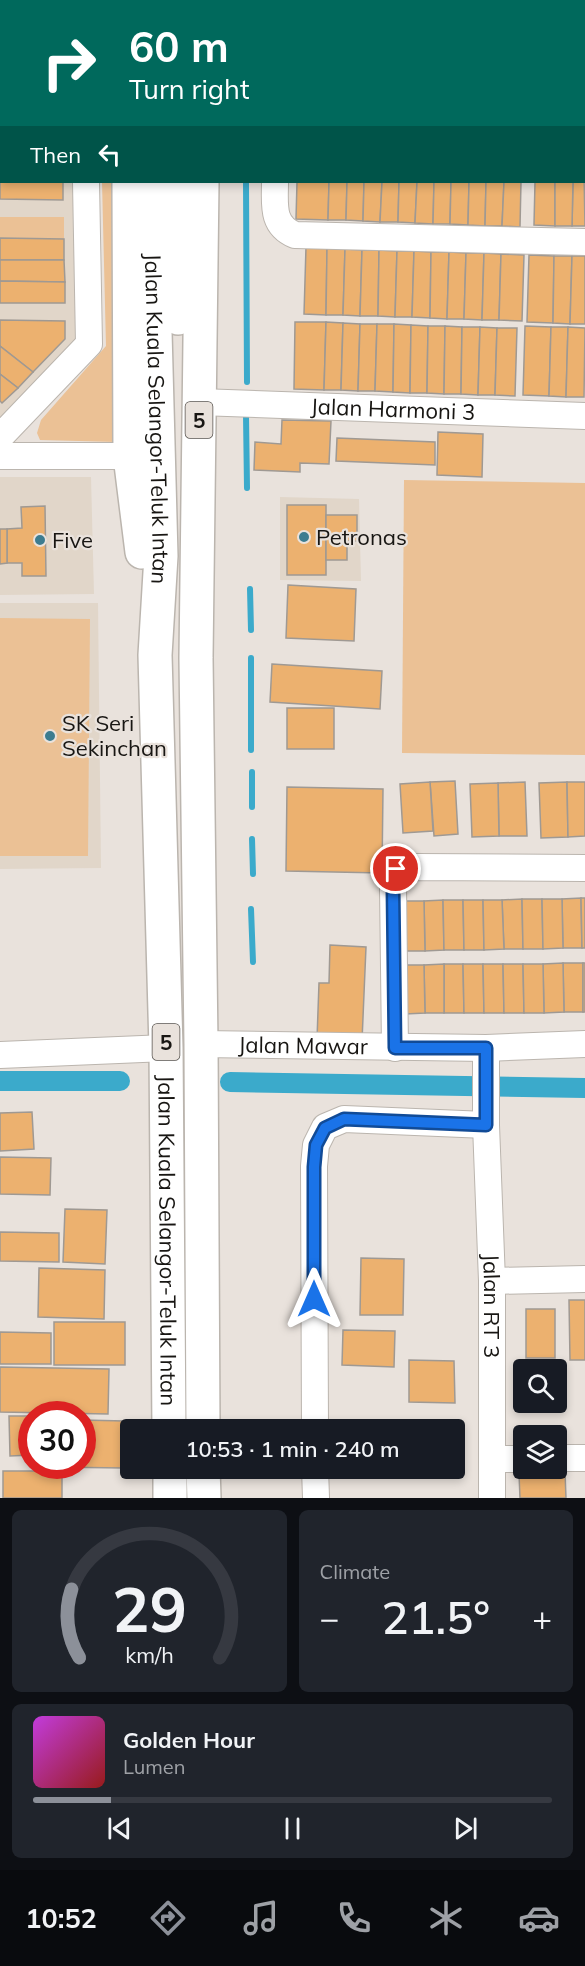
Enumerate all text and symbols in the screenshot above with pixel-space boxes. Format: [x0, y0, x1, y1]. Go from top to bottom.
text: 60 m [129, 20, 229, 73]
icon: right [30, 24, 108, 102]
text: Turn right [129, 72, 249, 106]
icon: left [93, 138, 126, 171]
text: Then [30, 141, 81, 169]
street label: Jalan Kuala Selangor-Teluk Intan [139, 253, 175, 585]
street label: Jalan Harmoni 3 [310, 392, 476, 426]
road number: 5 [186, 402, 212, 438]
place label: Petronas [316, 523, 407, 551]
place label: Five [52, 526, 93, 554]
marker: Petronas [297, 530, 311, 544]
marker: Five [33, 533, 47, 547]
place label: SK Seri Sekinchan [62, 709, 167, 762]
marker: SK Seri Sekinchan [43, 729, 57, 743]
pin [370, 843, 421, 894]
icon: arrive [379, 852, 412, 885]
road number: 5 [152, 1024, 180, 1060]
street label: Jalan Mawar [238, 1031, 368, 1060]
street label: Jalan Kuala Selangor-Teluk Intan [152, 1075, 183, 1406]
street label: Jalan RT 3 [477, 1253, 506, 1358]
position arrow [282, 1267, 346, 1331]
map controls [513, 1359, 567, 1479]
button: search [513, 1359, 567, 1413]
speed limit sign: 30 [18, 1401, 96, 1479]
button: layers [513, 1425, 567, 1479]
text: 10:53 · 1 min · 240 m [185, 1435, 400, 1463]
text: Climate [320, 1559, 390, 1584]
text: 29 [112, 1569, 187, 1648]
text: 21.5° [381, 1589, 490, 1645]
text: − [320, 1597, 339, 1638]
text: + [532, 1597, 552, 1638]
text: km/h [125, 1641, 173, 1668]
text: Golden Hour [123, 1726, 255, 1754]
text: Lumen [123, 1754, 185, 1779]
icon: previous [103, 1812, 136, 1845]
icon: pause [276, 1812, 309, 1845]
icon: next [449, 1812, 482, 1845]
icon: directions [147, 1897, 189, 1939]
icon: music [240, 1897, 282, 1939]
icon: phone [333, 1897, 375, 1939]
icon: climate [425, 1897, 467, 1939]
icon: car [518, 1897, 560, 1939]
text: 10:52 [25, 1901, 97, 1935]

